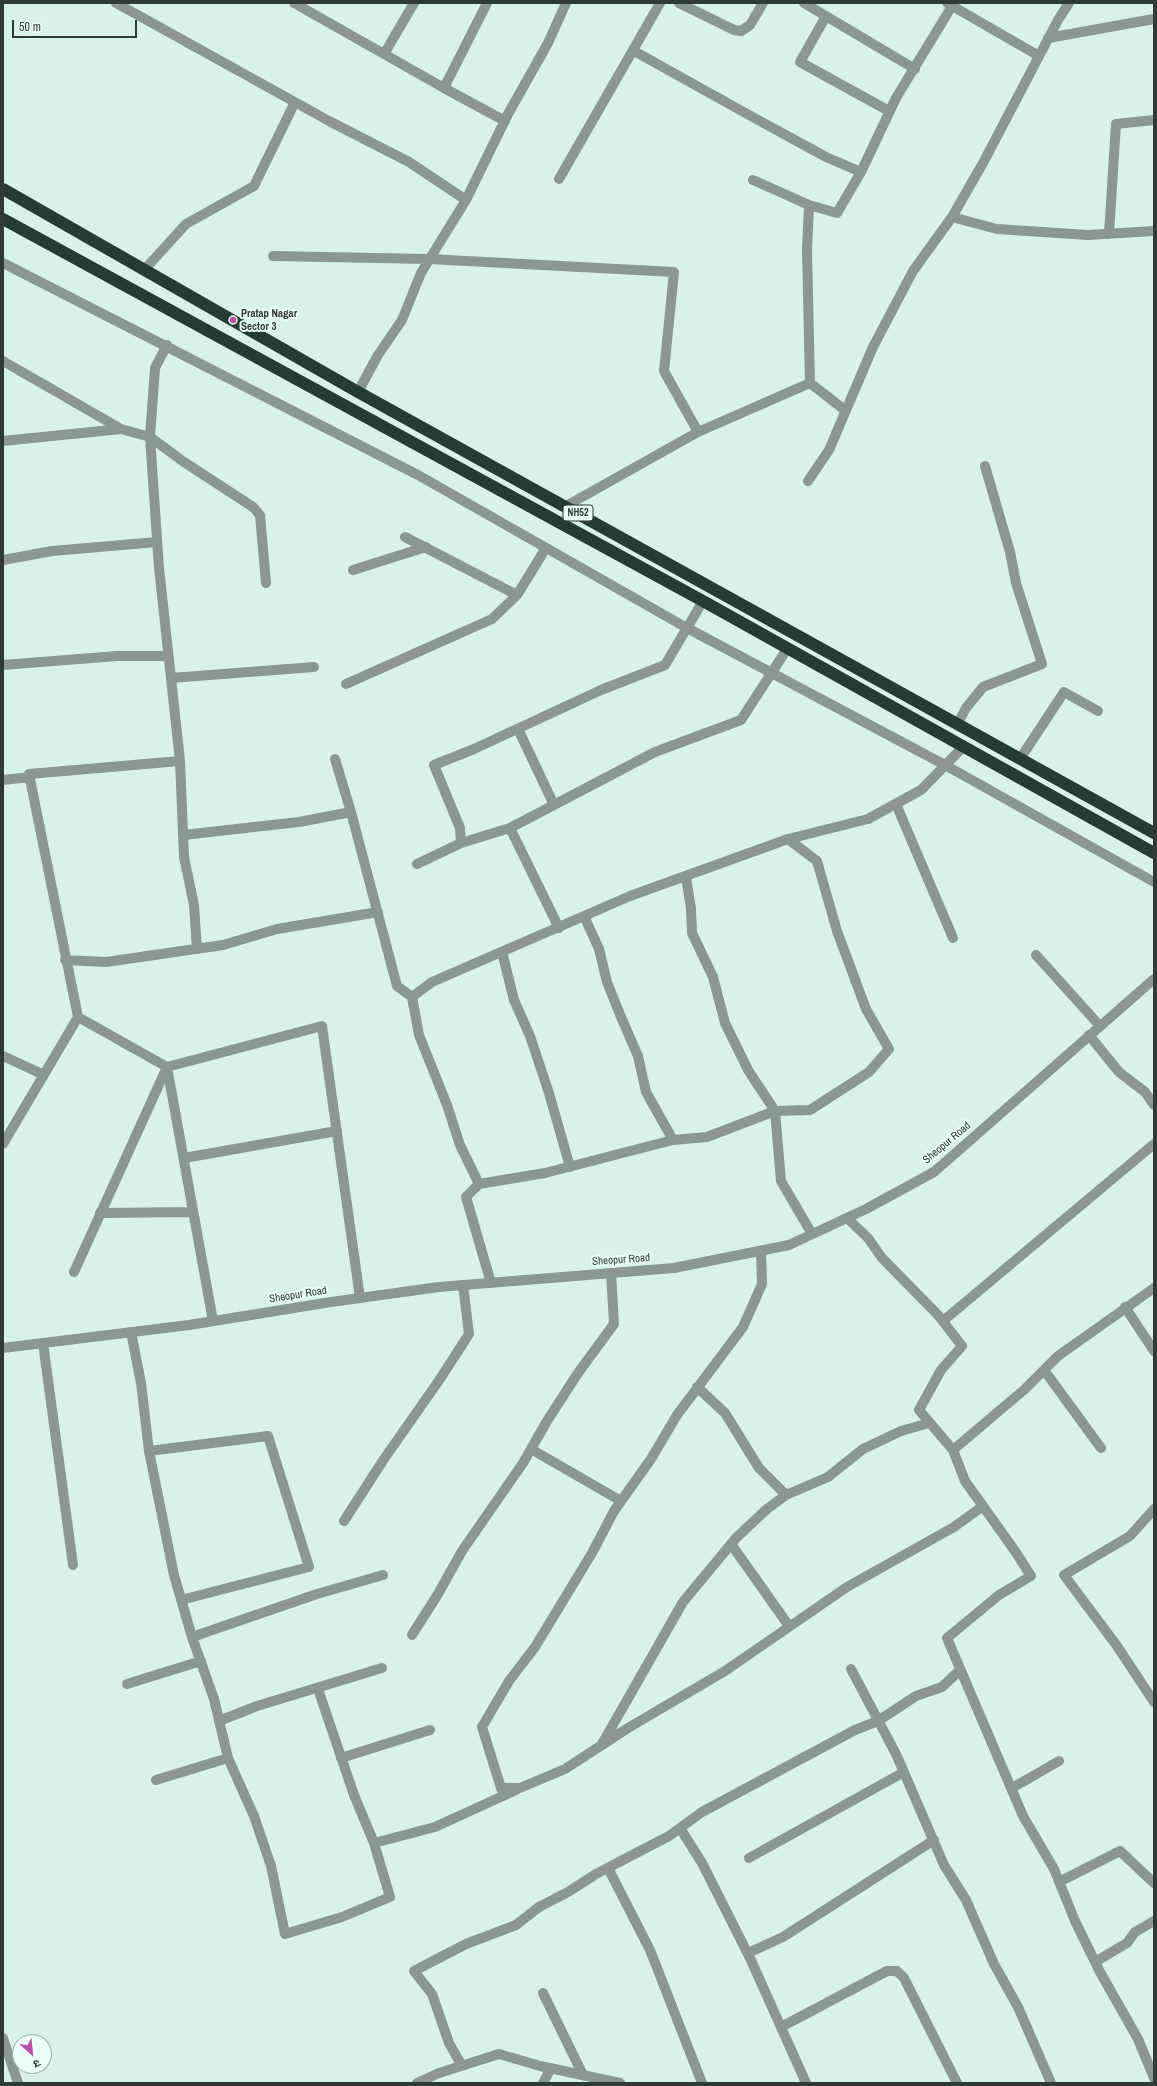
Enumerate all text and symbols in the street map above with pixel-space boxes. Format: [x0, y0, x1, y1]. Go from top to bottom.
scale bar [14, 12, 139, 38]
text: 50 m [19, 19, 41, 35]
place label: Pratap Nagar Sector 3 [241, 307, 297, 333]
marker: Pratap Nagar Sector 3 [228, 315, 238, 325]
road number: NH52 [563, 505, 593, 521]
street label: Sheopur Road [920, 1119, 974, 1167]
street label: Sheopur Road [592, 1251, 650, 1269]
street label: Sheopur Road [268, 1284, 328, 1306]
north arrow [12, 2034, 52, 2074]
text: उ [31, 2056, 43, 2071]

